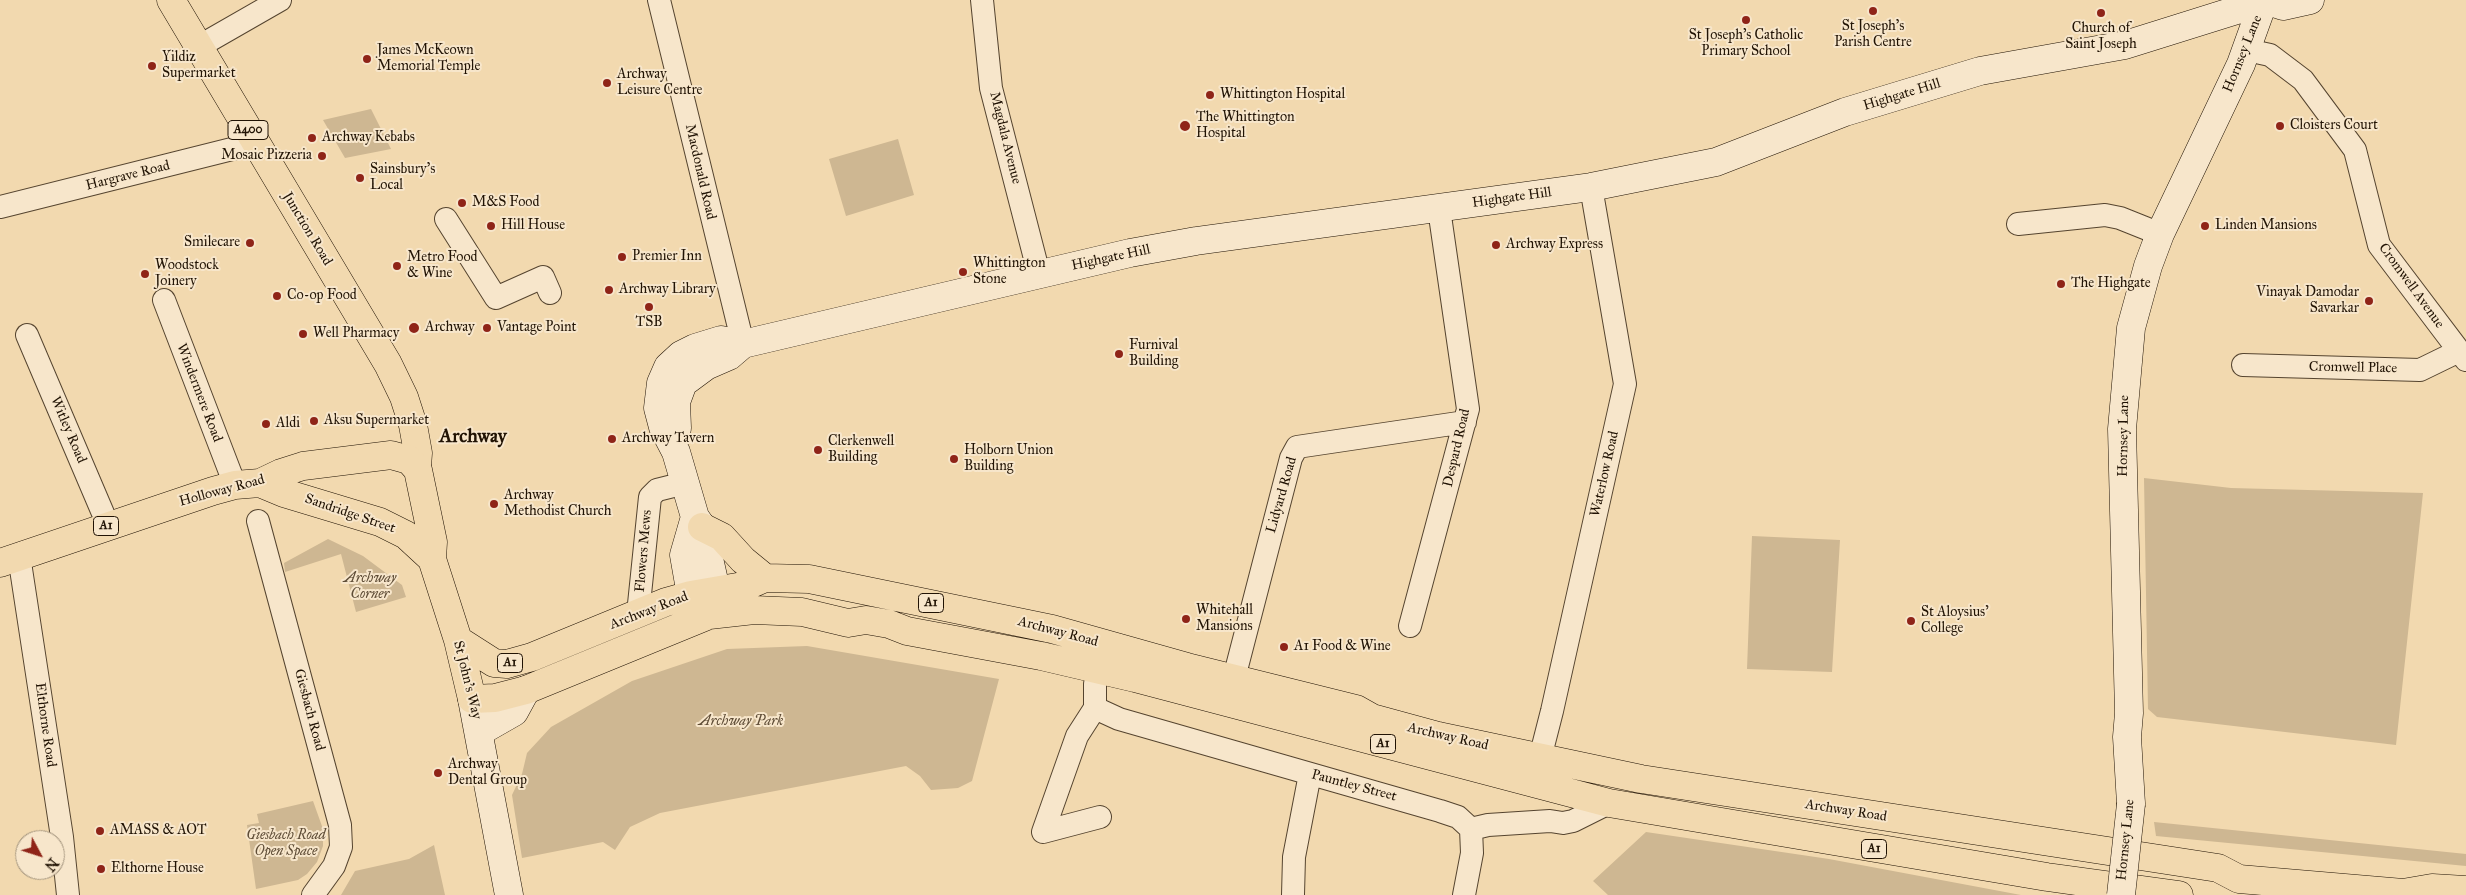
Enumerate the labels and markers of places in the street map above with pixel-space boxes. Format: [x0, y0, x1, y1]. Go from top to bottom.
marker: St Joseph's Parish Centre [1867, 5, 1879, 17]
marker: Church of Saint Joseph [2095, 7, 2107, 19]
marker: St Joseph's Catholic Primary School [1740, 14, 1752, 26]
place label: St Joseph's Parish Centre [1834, 19, 1912, 52]
place label: Church of Saint Joseph [2065, 21, 2137, 54]
place label: St Joseph's Catholic Primary School [1689, 28, 1803, 60]
place label: James McKeown Memorial Temple [377, 43, 480, 75]
place label: Yildiz Supermarket [162, 50, 236, 82]
marker: James McKeown Memorial Temple [361, 53, 373, 65]
marker: Yildiz Supermarket [146, 60, 158, 72]
place label: Archway Leisure Centre [617, 67, 702, 100]
marker: Archway Leisure Centre [601, 77, 613, 89]
place label: Whittington Hospital [1220, 87, 1345, 103]
marker: Whittington Hospital [1204, 89, 1216, 101]
place label: The Whittington Hospital [1196, 110, 1295, 142]
place label: Cloisters Court [2290, 118, 2378, 134]
marker: The Whittington Hospital [1178, 119, 1192, 133]
marker: Cloisters Court [2274, 120, 2286, 132]
place label: Archway Kebabs [322, 130, 415, 146]
marker: Archway Kebabs [306, 132, 318, 144]
place label: Mosaic Pizzeria [221, 148, 312, 164]
marker: Mosaic Pizzeria [316, 150, 328, 162]
place label: Sainsbury's Local [370, 162, 435, 194]
marker: Sainsbury's Local [354, 172, 366, 184]
place label: M&S Food [472, 195, 540, 211]
marker: M&S Food [456, 197, 468, 209]
place label: Hill House [501, 218, 565, 234]
place label: Linden Mansions [2215, 218, 2317, 234]
marker: Hill House [485, 220, 497, 232]
marker: Linden Mansions [2199, 220, 2211, 232]
place label: Smilecare [184, 235, 240, 251]
marker: Smilecare [244, 237, 256, 249]
place label: Archway Express [1506, 237, 1603, 253]
marker: Archway Express [1490, 239, 1502, 251]
place label: Premier Inn [632, 249, 702, 265]
place label: Metro Food & Wine [407, 250, 478, 282]
marker: Premier Inn [616, 251, 628, 263]
place label: Whittington Stone [973, 256, 1046, 288]
place label: Woodstock Joinery [155, 258, 219, 290]
marker: Metro Food & Wine [391, 260, 403, 272]
marker: Whittington Stone [957, 266, 969, 278]
marker: Woodstock Joinery [139, 268, 151, 280]
place label: The Highgate [2071, 276, 2151, 292]
marker: The Highgate [2055, 278, 2067, 290]
place label: Archway Library [619, 282, 715, 298]
marker: Archway Library [603, 284, 615, 296]
place label: Vinayak Damodar Savarkar [2256, 285, 2359, 318]
place label: Co-op Food [287, 288, 357, 304]
marker: Co-op Food [271, 290, 283, 302]
marker: Vinayak Damodar Savarkar [2363, 295, 2375, 307]
marker: TSB [643, 301, 655, 313]
place label: TSB [636, 315, 662, 331]
place label: Archway [425, 320, 475, 336]
place label: Vantage Point [497, 320, 576, 336]
marker: Archway [407, 321, 421, 335]
marker: Vantage Point [481, 322, 493, 334]
place label: Well Pharmacy [313, 326, 399, 342]
marker: Well Pharmacy [297, 328, 309, 340]
place label: Furnival Building [1129, 338, 1178, 371]
marker: Furnival Building [1113, 348, 1125, 360]
place label: Aksu Supermarket [324, 413, 429, 429]
marker: Aksu Supermarket [308, 415, 320, 427]
place label: Aldi [276, 416, 300, 432]
marker: Aldi [260, 418, 272, 430]
place label: Archway Tavern [622, 431, 714, 447]
marker: Archway Tavern [606, 433, 618, 445]
place label: Clerkenwell Building [828, 434, 894, 467]
place label: Holborn Union Building [964, 443, 1053, 476]
marker: Clerkenwell Building [812, 444, 824, 456]
marker: Holborn Union Building [948, 453, 960, 465]
place label: Archway Methodist Church [504, 488, 612, 520]
marker: Archway Methodist Church [488, 498, 500, 510]
place label: Whitehall Mansions [1196, 603, 1253, 636]
place label: St Aloysius' College [1921, 605, 1989, 638]
marker: Whitehall Mansions [1180, 613, 1192, 625]
marker: St Aloysius' College [1905, 615, 1917, 627]
place label: A1 Food & Wine [1294, 639, 1391, 655]
marker: A1 Food & Wine [1278, 641, 1290, 653]
place label: Archway Dental Group [448, 757, 527, 790]
marker: Archway Dental Group [432, 767, 444, 779]
place label: AMASS & AOT [110, 823, 207, 839]
marker: AMASS & AOT [94, 825, 106, 837]
place label: Elthorne House [111, 861, 204, 877]
marker: Elthorne House [95, 863, 107, 875]

